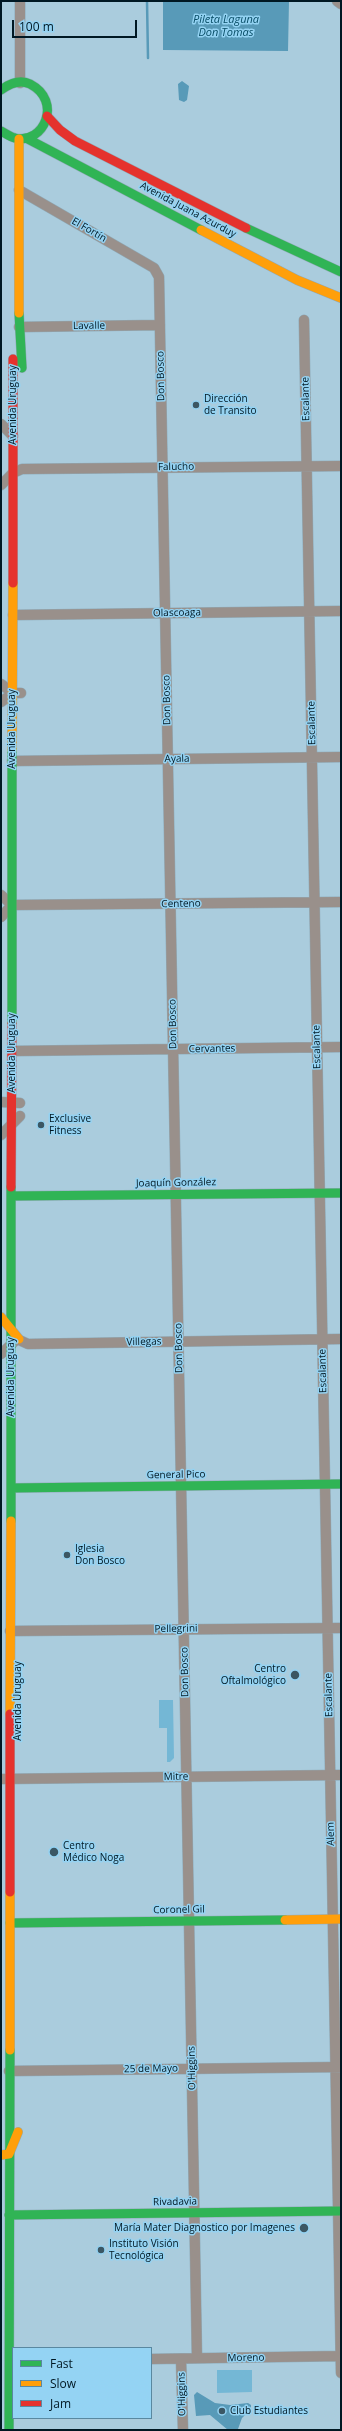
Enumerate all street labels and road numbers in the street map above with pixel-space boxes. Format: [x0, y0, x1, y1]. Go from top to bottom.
street label: Avenida Juana Azurduy [138, 180, 238, 240]
street label: El Fortín [69, 215, 109, 245]
street label: Lavalle [73, 320, 105, 332]
street label: Don Bosco [155, 351, 167, 401]
street label: Avenida Uruguay [7, 365, 19, 445]
street label: Escalante [300, 377, 312, 421]
street label: Falucho [158, 461, 194, 473]
street label: Olascoaga [153, 607, 201, 619]
street label: Don Bosco [161, 675, 173, 725]
street label: Avenida Uruguay [6, 689, 18, 769]
street label: Escalante [306, 701, 318, 745]
street label: Ayala [164, 753, 190, 765]
street label: Centeno [161, 898, 201, 910]
street label: Don Bosco [167, 999, 179, 1049]
street label: Avenida Uruguay [6, 1013, 18, 1093]
street label: Escalante [311, 1025, 323, 1069]
street label: Cervantes [189, 1043, 235, 1055]
street label: Joaquín González [136, 1176, 216, 1190]
street label: Don Bosco [173, 1323, 185, 1373]
street label: Villegas [126, 1336, 162, 1348]
street label: Avenida Uruguay [5, 1337, 17, 1417]
street label: Escalante [317, 1349, 329, 1393]
street label: General Pico [147, 1468, 205, 1482]
street label: Pellegrini [154, 1623, 198, 1635]
street label: Don Bosco [179, 1647, 191, 1697]
street label: Avenida Uruguay [12, 1661, 24, 1741]
street label: Escalante [323, 1673, 335, 1717]
street label: Mitre [164, 1771, 188, 1783]
street label: Alem [325, 1822, 337, 1846]
street label: Coronel Gil [153, 1904, 205, 1916]
street label: O'Higgins [186, 2046, 198, 2090]
street label: 25 de Mayo [124, 2063, 178, 2075]
street label: Rivadavia [153, 2196, 197, 2208]
street label: Moreno [227, 2352, 265, 2364]
street label: O'Higgins [176, 2372, 188, 2416]

